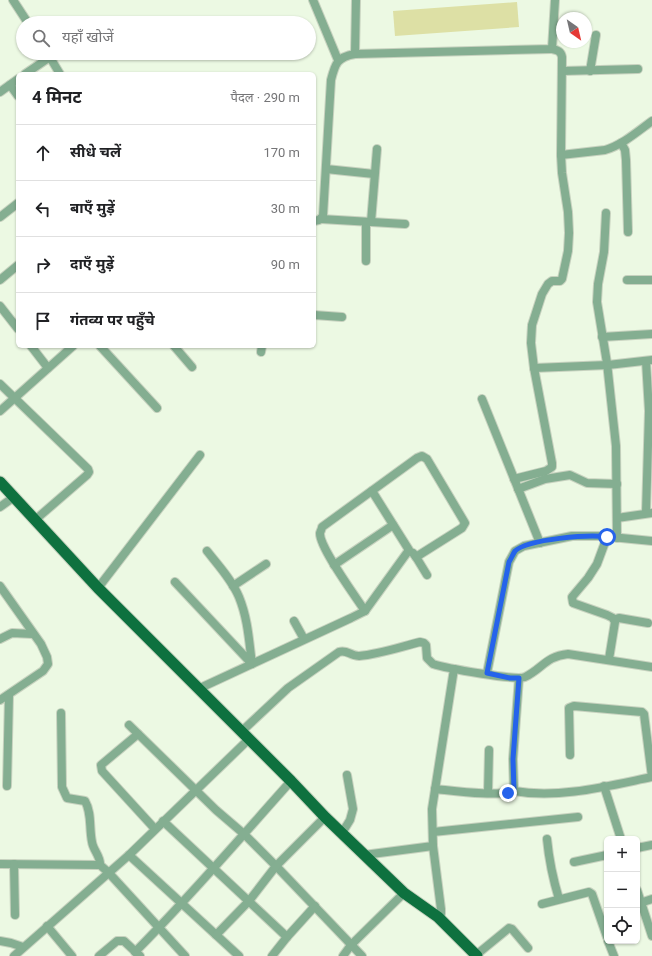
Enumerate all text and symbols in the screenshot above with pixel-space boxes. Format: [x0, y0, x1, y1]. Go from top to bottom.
north arrow [556, 12, 592, 48]
search box [16, 16, 316, 60]
icon: search [30, 27, 52, 49]
text: यहाँ खोजें [62, 28, 114, 46]
text: 4 मिनट [32, 87, 82, 107]
text: पैदल · 290 m [231, 90, 300, 105]
icon: ahead [32, 142, 54, 164]
text: सीधे चलें [70, 143, 121, 161]
text: 170 m [263, 145, 300, 160]
icon: left [32, 198, 54, 220]
text: बाएँ मुड़ें [70, 199, 115, 217]
text: 30 m [271, 201, 300, 216]
icon: right [32, 254, 54, 276]
text: दाएँ मुड़ें [70, 255, 114, 273]
text: 90 m [271, 257, 300, 272]
icon: arrive [32, 310, 54, 332]
text: गंतव्य पर पहुँचे [70, 311, 155, 329]
route start [598, 528, 616, 546]
route end [499, 784, 517, 802]
map controls [604, 836, 640, 944]
button: + [604, 836, 640, 872]
button: − [604, 872, 640, 908]
button: locate [604, 908, 640, 944]

